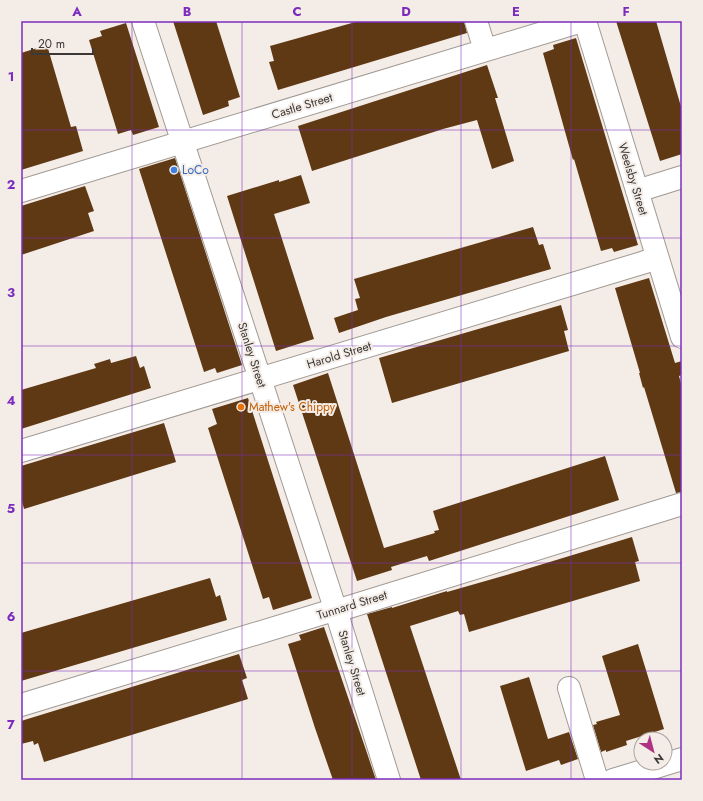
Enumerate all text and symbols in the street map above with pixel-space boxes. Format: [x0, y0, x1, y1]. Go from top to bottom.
text: A [71, 2, 82, 21]
text: B [183, 2, 192, 21]
text: C [292, 2, 302, 21]
text: D [401, 2, 411, 21]
text: E [512, 2, 520, 21]
text: F [622, 2, 630, 21]
scale bar [32, 30, 93, 56]
text: 20 m [38, 35, 65, 53]
text: 1 [8, 67, 14, 86]
street label: Castle Street [269, 88, 335, 124]
street label: Weelsby Street [613, 140, 653, 218]
place label: LoCo [182, 161, 209, 179]
marker: LoCo [169, 165, 179, 175]
text: 2 [7, 175, 15, 194]
text: 3 [7, 283, 15, 302]
street label: Stanley Street [233, 320, 271, 390]
street label: Harold Street [304, 337, 374, 373]
text: 4 [6, 391, 16, 410]
place label: Mathew's Chippy [249, 398, 336, 416]
marker: Mathew's Chippy [236, 402, 246, 412]
text: 5 [7, 499, 15, 518]
street label: Tunnard Street [315, 586, 389, 624]
text: 6 [7, 607, 16, 626]
street label: Stanley Street [333, 628, 371, 698]
text: 7 [7, 715, 15, 734]
north arrow [633, 731, 673, 771]
text: N [651, 750, 667, 768]

